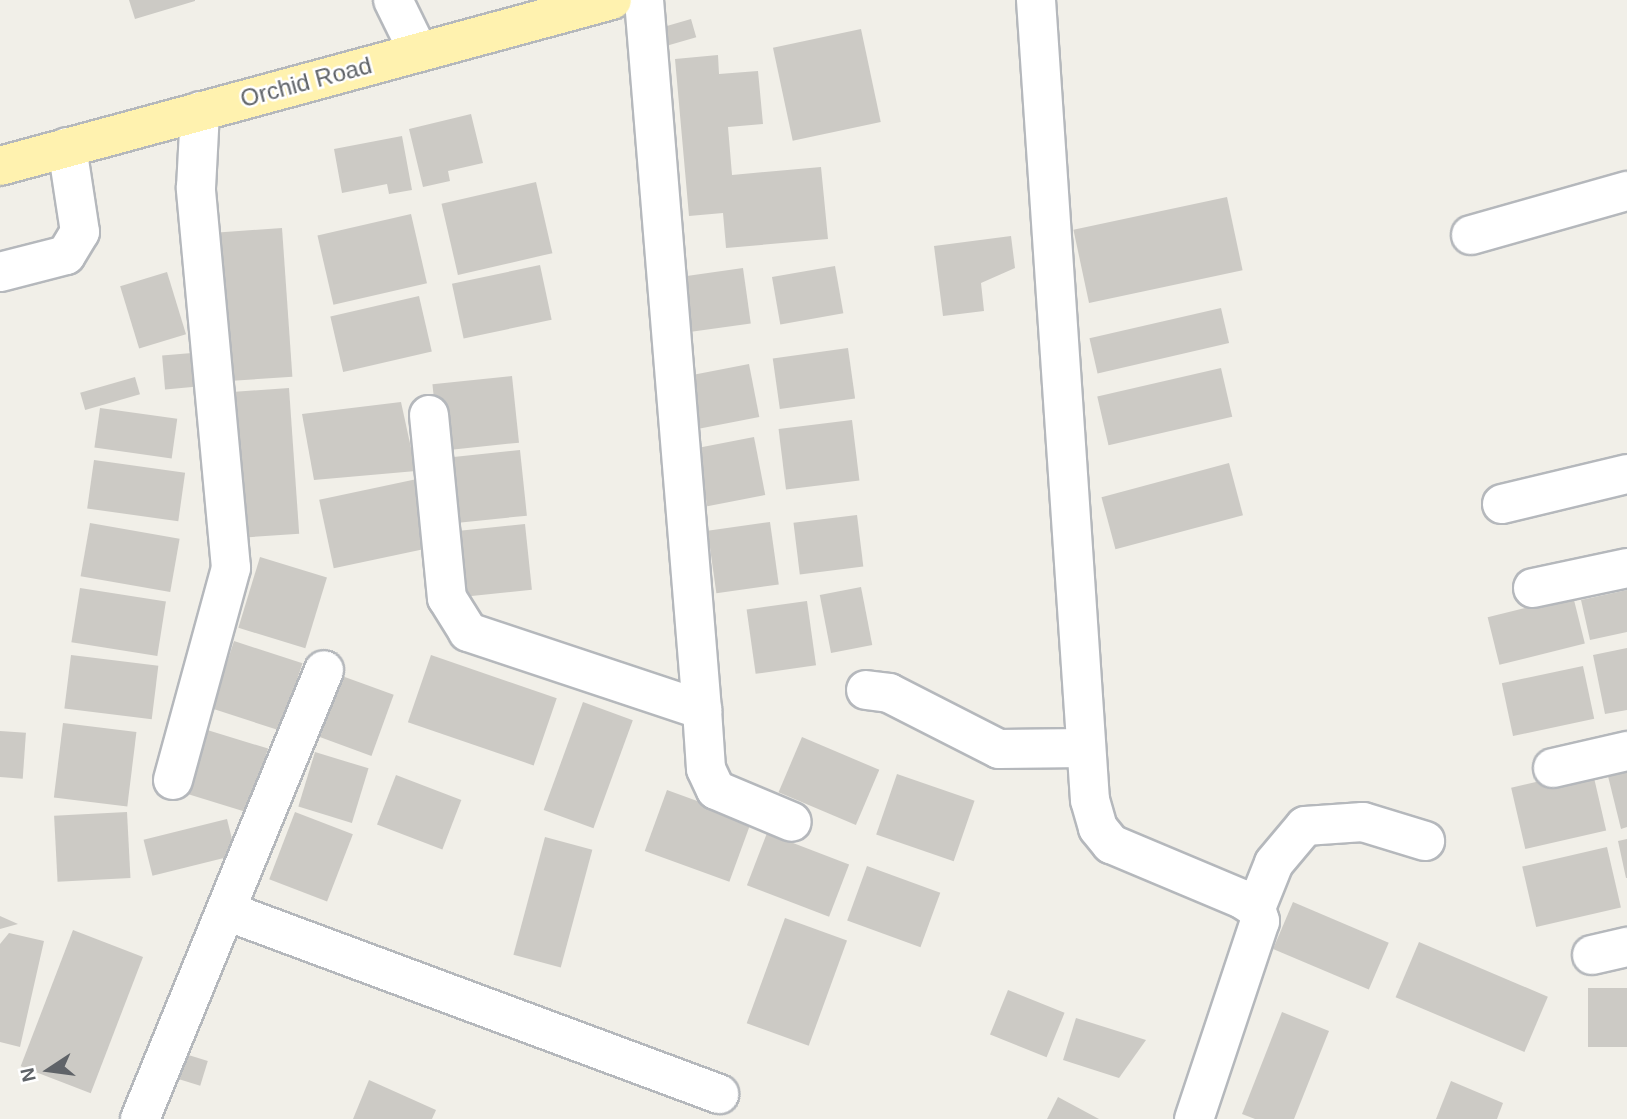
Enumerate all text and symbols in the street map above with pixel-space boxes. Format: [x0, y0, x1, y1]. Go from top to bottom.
street label: Orchid Road [237, 51, 375, 113]
north arrow [14, 1035, 84, 1105]
text: N [16, 1066, 40, 1084]

